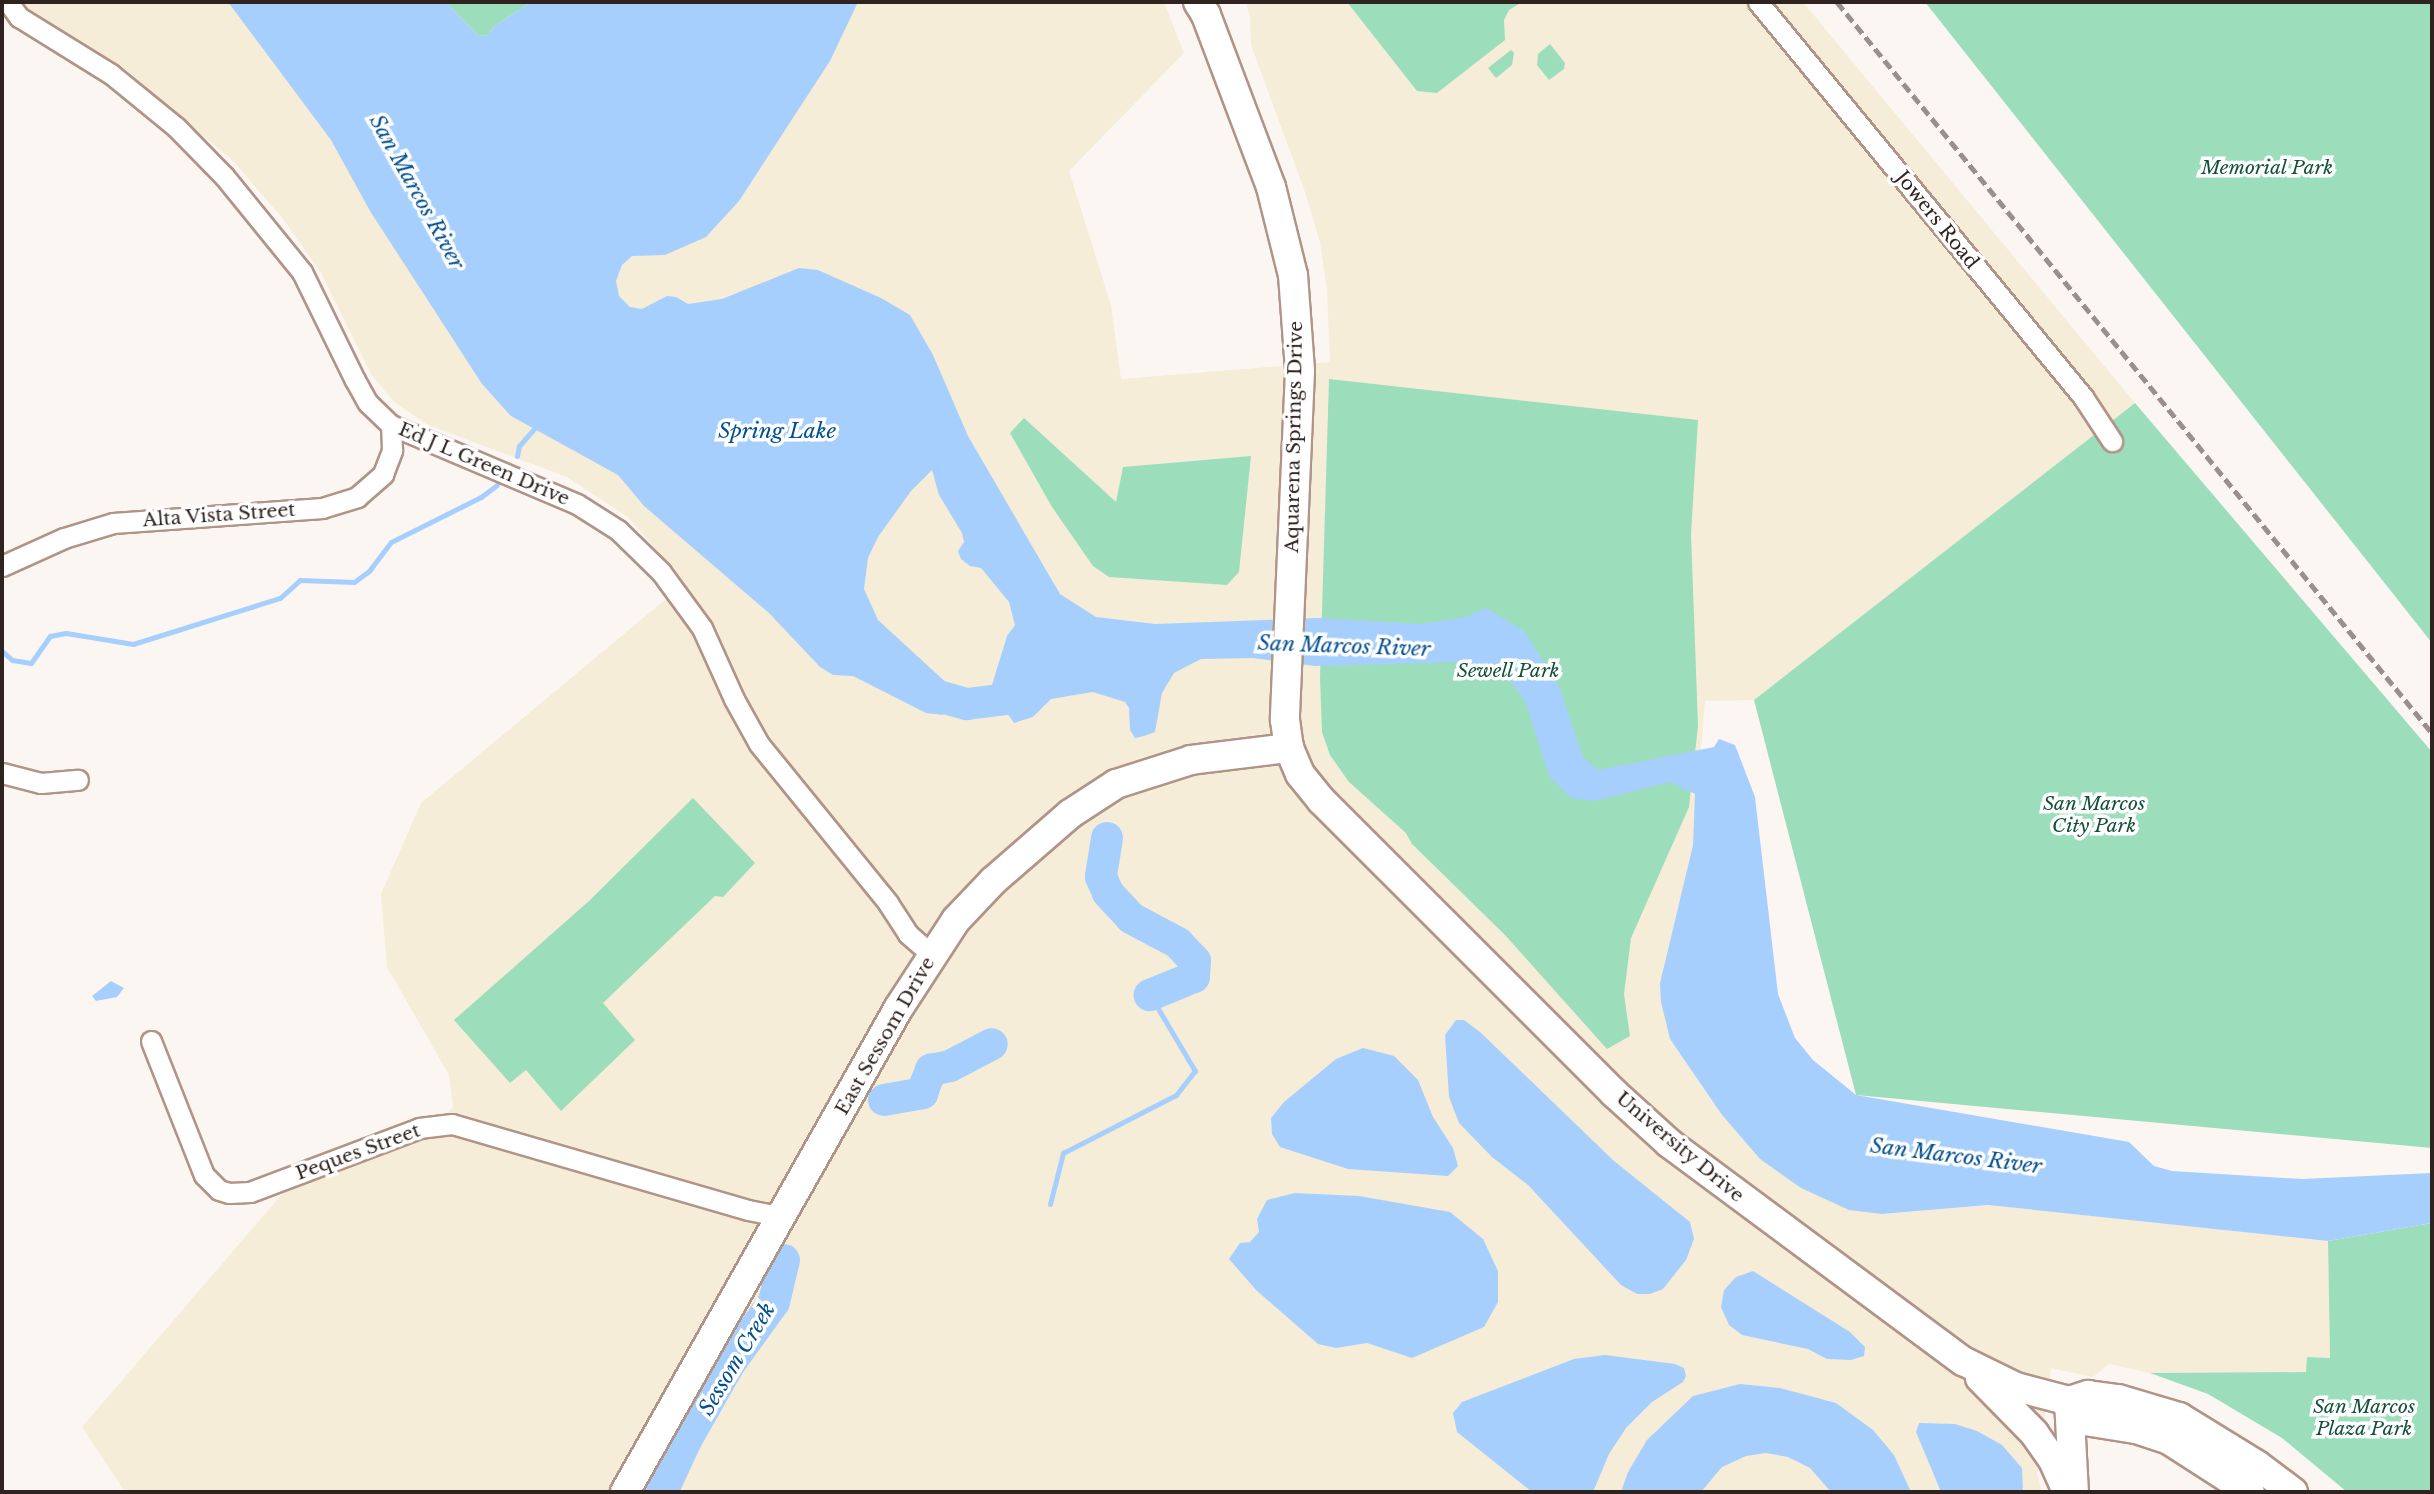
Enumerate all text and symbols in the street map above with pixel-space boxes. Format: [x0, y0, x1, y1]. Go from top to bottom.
water label: San Marcos River [364, 110, 470, 274]
park label: Memorial Park [2201, 157, 2333, 179]
street label: Jowers Road [1891, 166, 1983, 274]
street label: Aquarena Springs Drive [1281, 321, 1307, 553]
street label: Ed J L Green Drive [395, 418, 573, 510]
water label: Spring Lake [718, 418, 836, 444]
street label: Alta Vista Street [141, 498, 297, 532]
water label: San Marcos River [1257, 630, 1431, 662]
park label: Sewell Park [1456, 660, 1560, 682]
park label: San Marcos City Park [2043, 793, 2145, 837]
street label: East Sessom Drive [830, 953, 940, 1119]
street label: University Drive [1611, 1087, 1749, 1207]
street label: Peques Street [293, 1119, 423, 1185]
water label: San Marcos River [1868, 1133, 2044, 1179]
water label: Sessom Creek [693, 1298, 781, 1420]
park label: San Marcos Plaza Park [2313, 1396, 2415, 1440]

